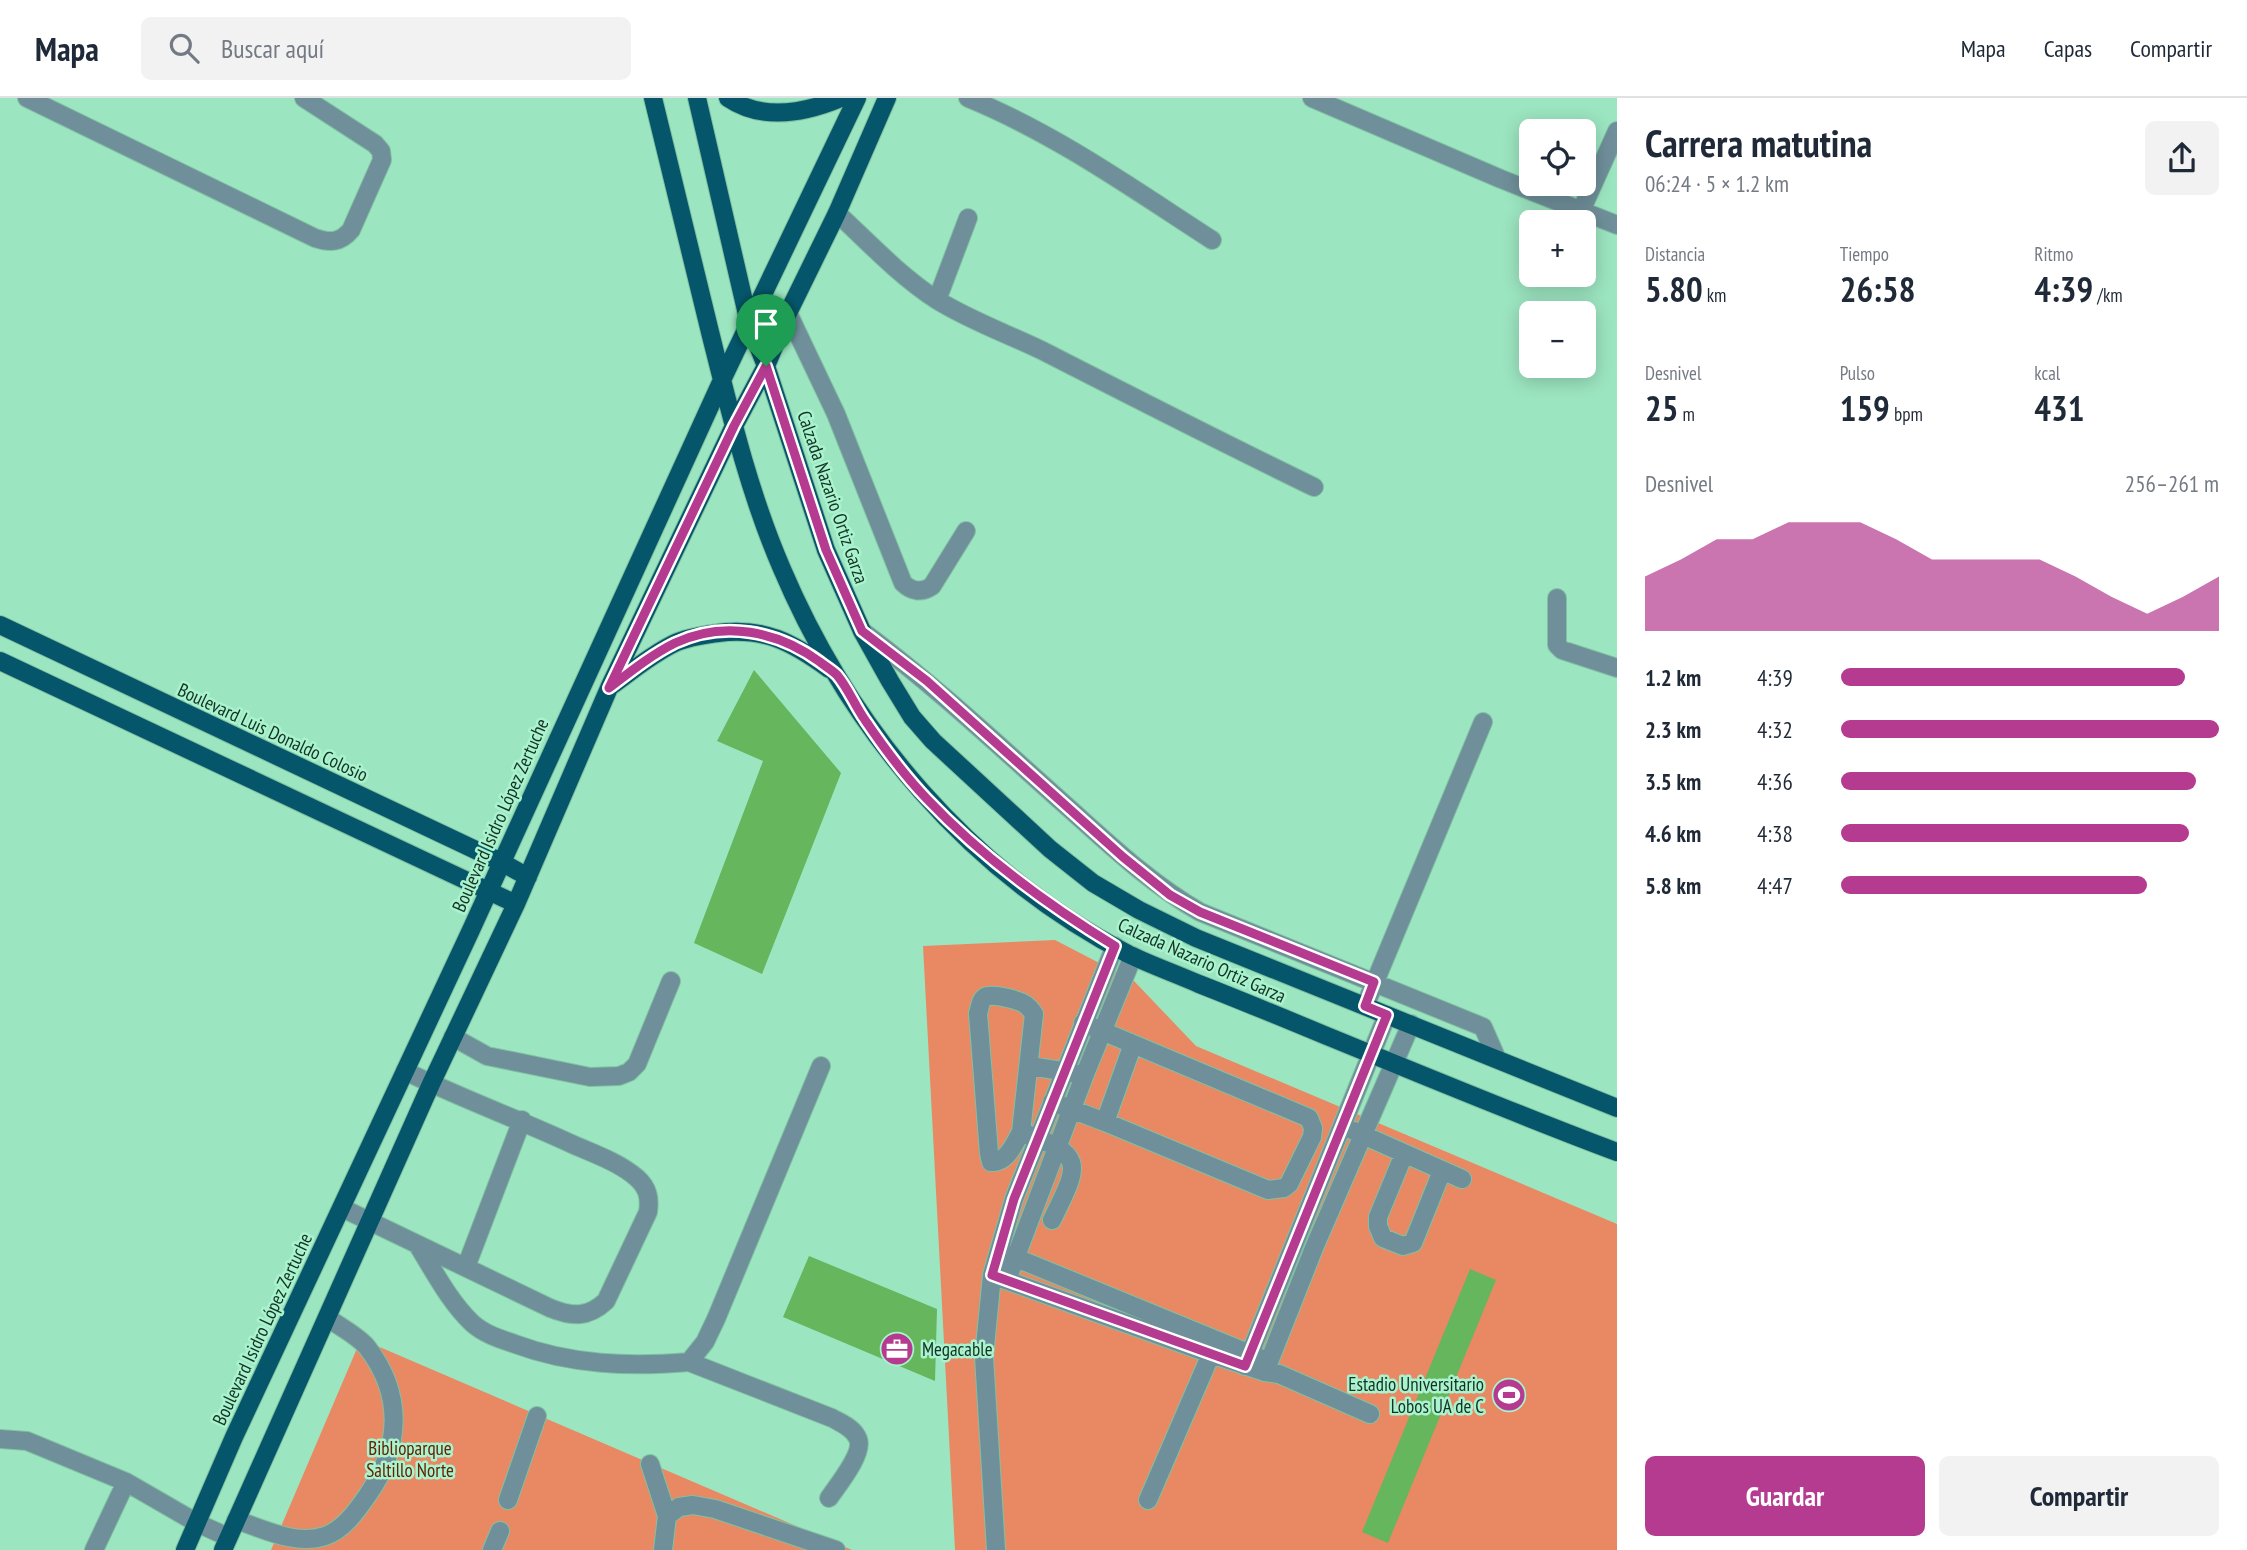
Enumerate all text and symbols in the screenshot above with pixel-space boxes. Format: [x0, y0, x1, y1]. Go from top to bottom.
search box [141, 17, 631, 80]
text: Mapa [35, 27, 99, 70]
icon: search [165, 29, 203, 67]
text: Buscar aquí [221, 32, 324, 65]
text: Mapa [1961, 33, 2006, 64]
text: Capas [2044, 33, 2092, 64]
text: Compartir [2130, 33, 2212, 64]
text: Carrera matutina [1645, 118, 1872, 167]
map controls [1519, 119, 1596, 378]
button: locate [1519, 119, 1596, 196]
button: share [2145, 121, 2219, 195]
text: 06:24 · 5 × 1.2 km [1645, 169, 1789, 198]
button: + [1519, 210, 1596, 287]
text: Distancia [1645, 242, 1705, 266]
text: Tiempo [1840, 242, 1889, 266]
text: Ritmo [2034, 242, 2073, 266]
text: 5.80 [1645, 266, 1703, 312]
text: 26:58 [1840, 266, 1915, 312]
text: 4:39 [2034, 266, 2093, 312]
text: km [1703, 283, 1726, 307]
text: /km [2093, 283, 2123, 307]
pin [736, 294, 796, 366]
button: − [1519, 301, 1596, 378]
icon: arrive [747, 305, 785, 343]
text: Desnivel [1645, 361, 1701, 385]
text: Pulso [1840, 361, 1875, 385]
text: kcal [2034, 361, 2060, 385]
text: 25 [1645, 385, 1678, 431]
text: 159 [1840, 385, 1890, 431]
text: 431 [2034, 385, 2085, 431]
text: m [1678, 402, 1695, 426]
text: bpm [1890, 402, 1923, 426]
street label: Calzada Nazario Ortiz Garza [792, 407, 874, 587]
text: Desnivel [1645, 469, 1713, 498]
text: 256–261 m [2125, 469, 2219, 498]
text: 1.2 km [1645, 663, 1701, 692]
text: 4:39 [1757, 663, 1793, 692]
street label: Boulevard Luis Donaldo Colosio [174, 677, 372, 787]
street label: Boulevard Isidro López Zertuche [446, 714, 554, 915]
text: 2.3 km [1645, 715, 1701, 744]
text: 4:32 [1757, 715, 1793, 744]
text: 3.5 km [1645, 767, 1701, 796]
text: 4:36 [1757, 767, 1793, 796]
text: 4.6 km [1645, 819, 1701, 848]
text: 4:38 [1757, 819, 1793, 848]
text: 5.8 km [1645, 871, 1701, 900]
text: 4:47 [1757, 871, 1793, 900]
street label: Calzada Nazario Ortiz Garza [1114, 912, 1290, 1008]
street label: Boulevard Isidro López Zertuche [207, 1229, 317, 1429]
office icon: Megacable [878, 1330, 916, 1368]
place label: Megacable [922, 1337, 993, 1361]
place label: Estadio Universitario Lobos UA de C [1348, 1372, 1484, 1418]
sports icon: Estadio Universitario Lobos UA de C [1490, 1376, 1528, 1414]
park label: Biblioparque Saltillo Norte [366, 1436, 454, 1482]
button: Guardar [1645, 1456, 1925, 1536]
button: Compartir [1939, 1456, 2219, 1536]

